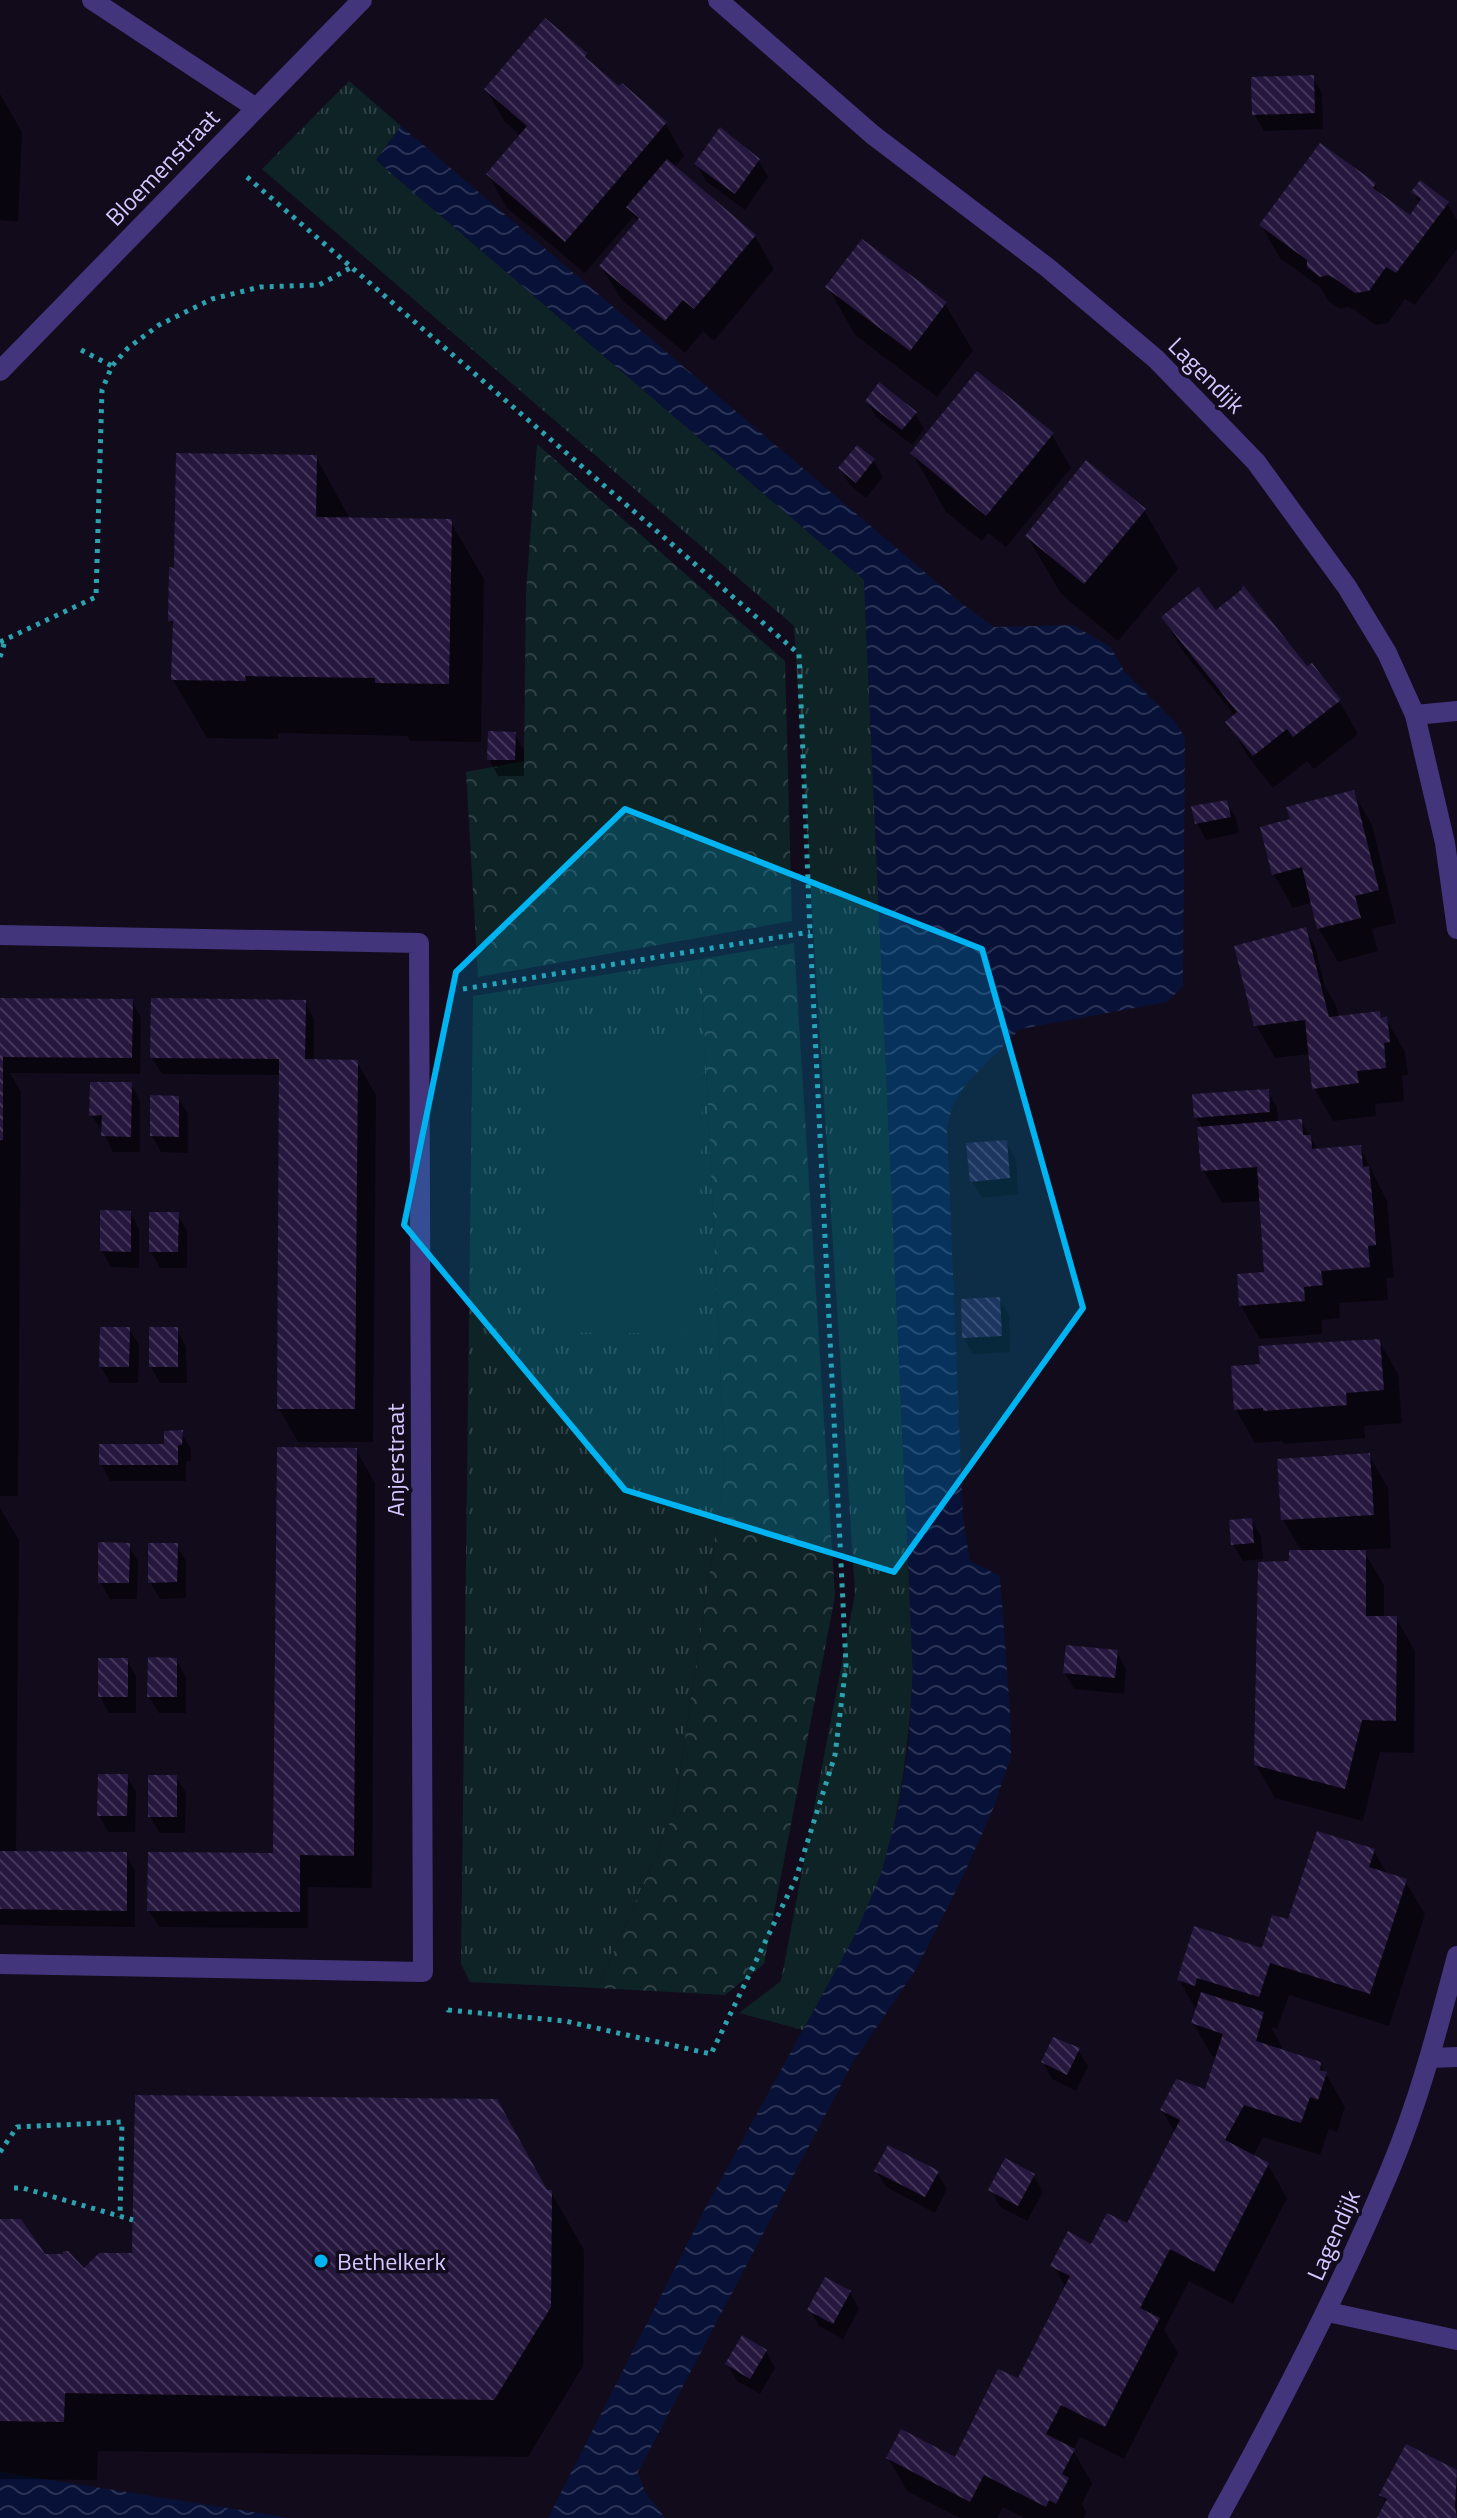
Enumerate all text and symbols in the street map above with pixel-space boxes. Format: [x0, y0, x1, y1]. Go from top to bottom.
street label: Bloemenstraat [97, 100, 228, 234]
street label: Lagendijk [1160, 328, 1254, 422]
street label: Anjerstraat [377, 1403, 413, 1517]
street label: Lagendijk [1297, 2184, 1369, 2286]
place label: Bethelkerk [337, 2243, 446, 2279]
marker: Bethelkerk [312, 2252, 330, 2270]

